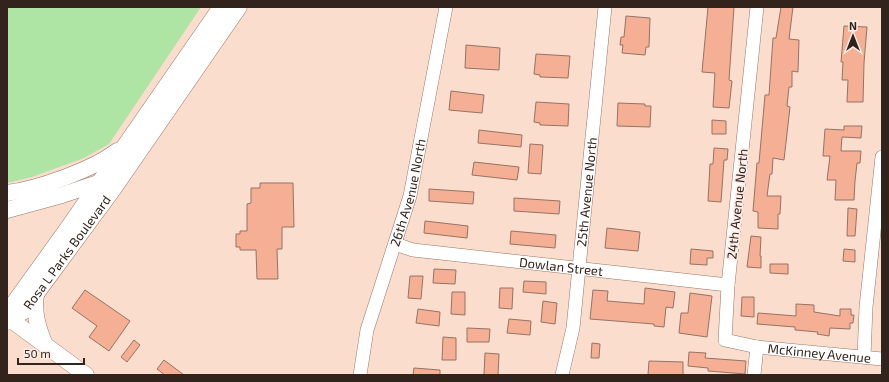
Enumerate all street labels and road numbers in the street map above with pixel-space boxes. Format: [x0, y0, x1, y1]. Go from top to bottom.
street label: 25th Avenue North [573, 136, 600, 248]
street label: 26th Avenue North [386, 137, 429, 249]
street label: 24th Avenue North [723, 148, 751, 260]
street label: Rosa L Parks Boulevard [20, 192, 114, 313]
street label: Dowlan Street [518, 254, 604, 279]
street label: McKinney Avenue [767, 340, 872, 366]

